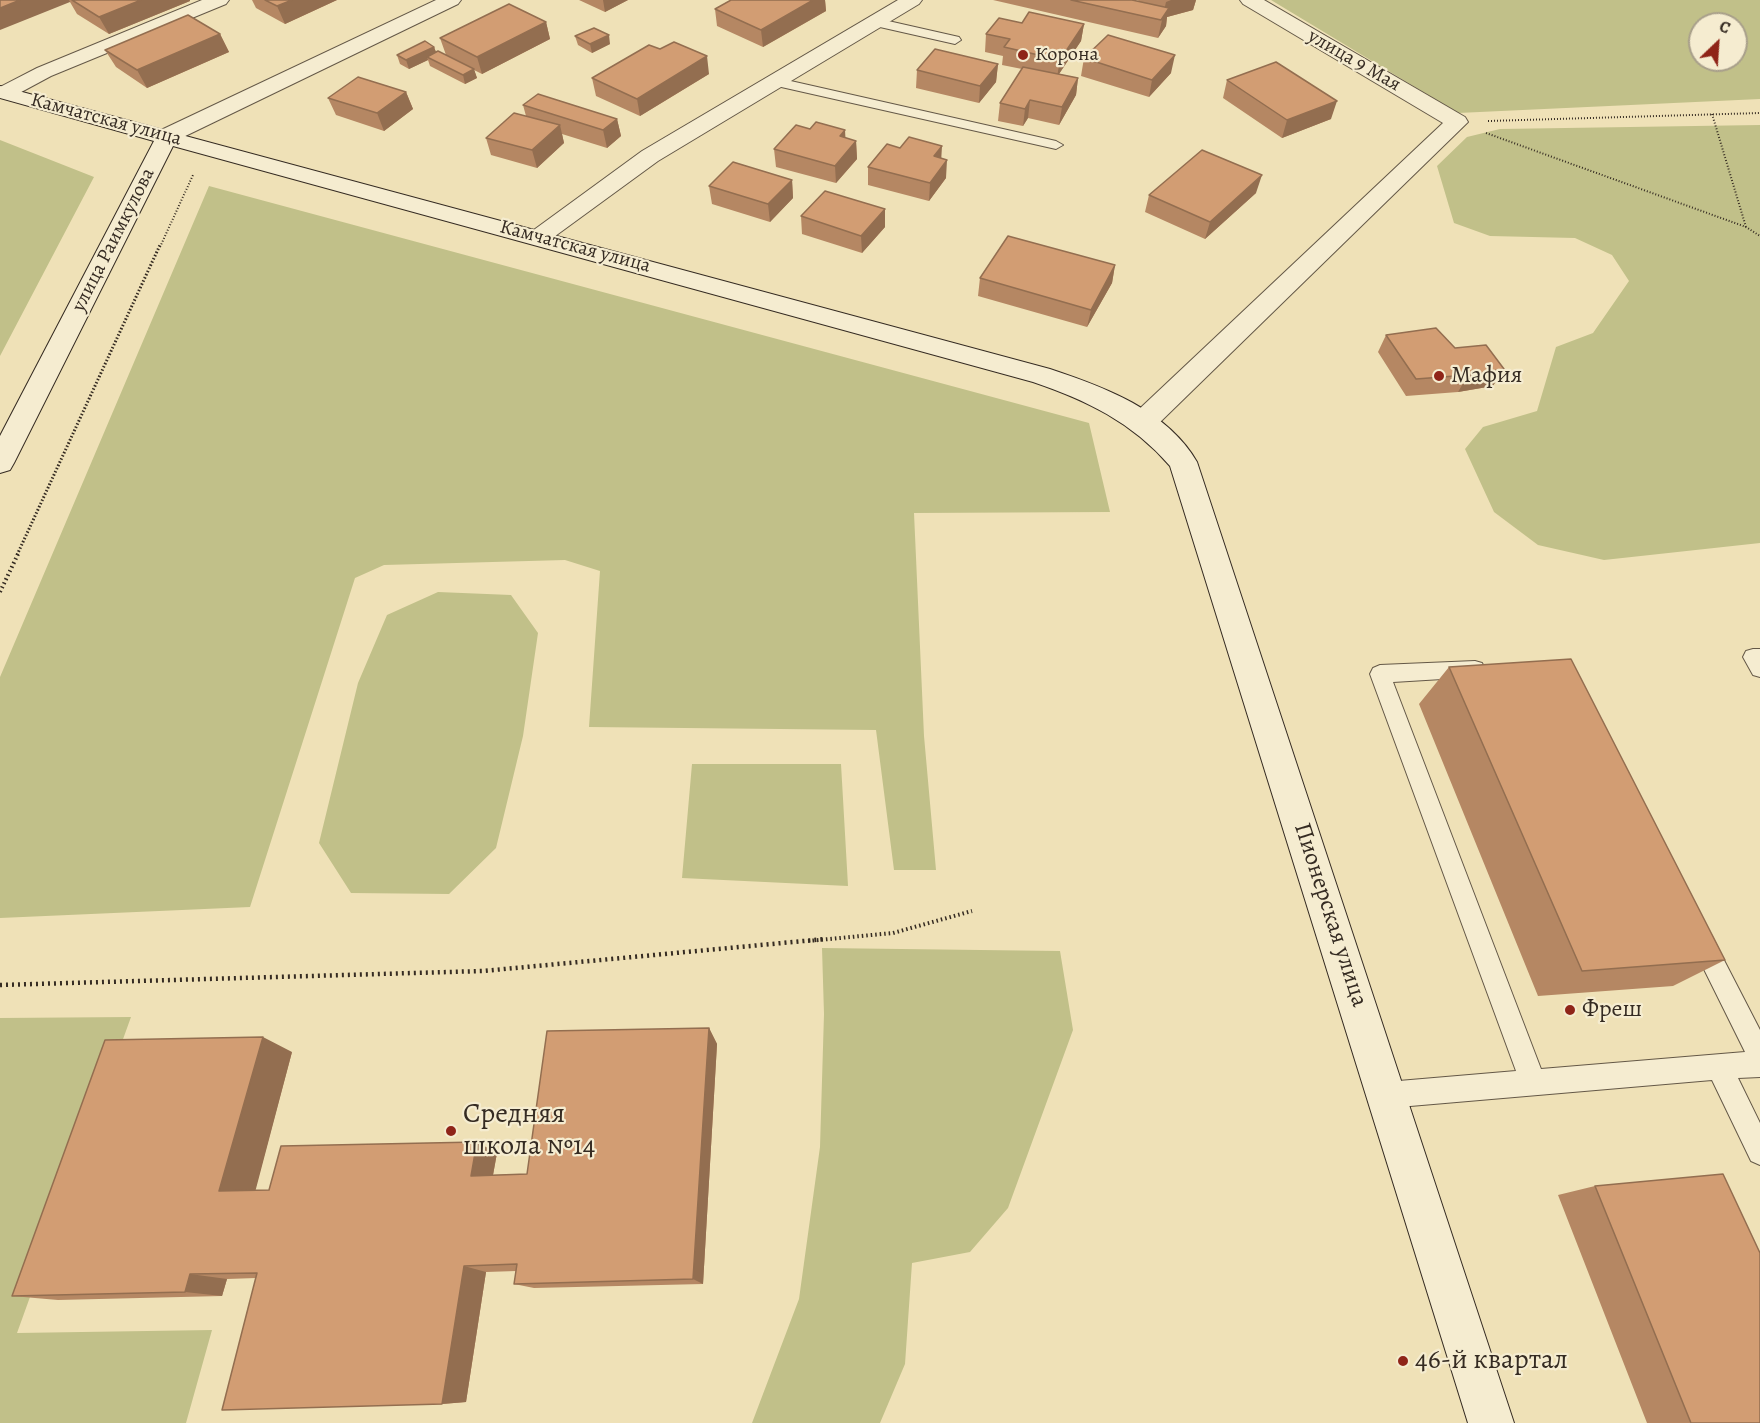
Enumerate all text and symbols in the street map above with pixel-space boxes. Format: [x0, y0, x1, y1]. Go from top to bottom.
north arrow [1688, 12, 1748, 72]
text: С [1716, 15, 1734, 40]
street label: улица 9 Мая [1303, 25, 1405, 97]
place label: Корона [1035, 43, 1099, 67]
marker: Корона [1016, 48, 1030, 62]
street label: Камчатская улица [28, 88, 184, 152]
street label: улица Раимкулова [67, 164, 161, 316]
street label: Камчатская улица [497, 215, 653, 279]
place label: Мафия [1451, 362, 1522, 390]
marker: Мафия [1432, 369, 1446, 383]
street label: Пионерская улица [1287, 819, 1373, 1011]
place label: Фреш [1582, 996, 1642, 1024]
marker: Фреш [1563, 1003, 1577, 1017]
place label: Средняя школа №14 [463, 1098, 595, 1164]
marker: Средняя школа №14 [444, 1124, 458, 1138]
place label: 46-й квартал [1415, 1344, 1568, 1378]
marker: 46-й квартал [1396, 1354, 1410, 1368]

